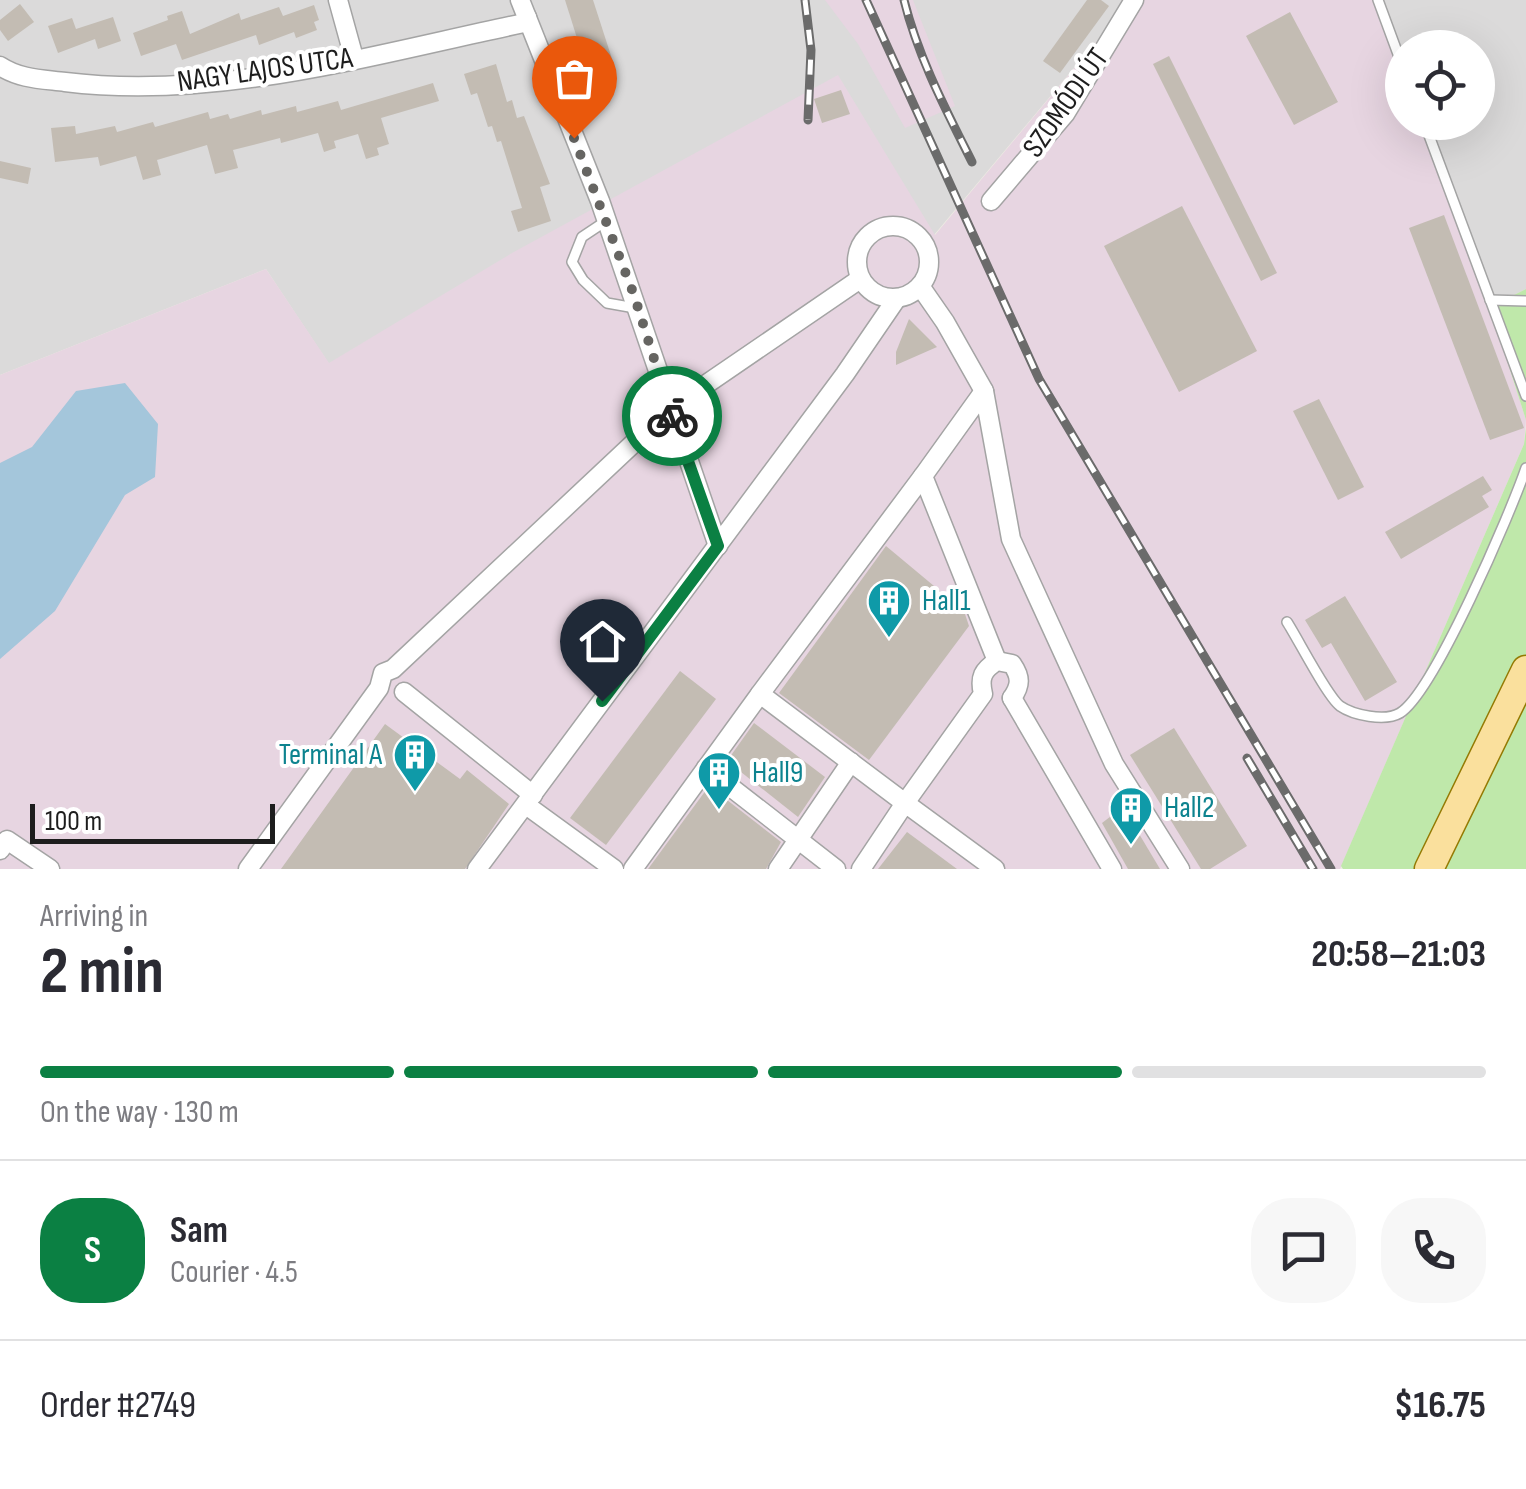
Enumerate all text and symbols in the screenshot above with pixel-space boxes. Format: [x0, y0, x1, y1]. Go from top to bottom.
map controls [1385, 30, 1495, 140]
button: locate [1385, 30, 1495, 140]
pin [532, 36, 617, 139]
street label: NAGY LAJOS UTCA [175, 40, 355, 100]
street label: SZOMÓDI ÚT [1015, 42, 1117, 164]
icon: bag [547, 51, 602, 106]
courier [622, 366, 722, 466]
icon: bike [645, 389, 700, 444]
building icon: Hall1 [866, 578, 912, 639]
place label: Hall1 [922, 583, 971, 619]
pin [560, 599, 645, 702]
icon: home [575, 614, 630, 669]
building icon: Terminal A [392, 732, 438, 793]
place label: Terminal A [279, 737, 382, 773]
building icon: Hall9 [696, 750, 742, 811]
place label: Hall9 [752, 755, 803, 791]
building icon: Hall2 [1108, 785, 1154, 846]
place label: Hall2 [1164, 790, 1214, 826]
scale bar [30, 799, 275, 844]
text: 100 m [45, 805, 102, 838]
text: Arriving in [40, 897, 148, 936]
text: 20:58–21:03 [1311, 932, 1486, 977]
text: 2 min [40, 934, 164, 1012]
text: On the way · 130 m [40, 1093, 239, 1132]
button: chat [1251, 1198, 1356, 1303]
button: phone [1381, 1198, 1486, 1303]
text: Sam [170, 1208, 228, 1253]
text: S [84, 1228, 101, 1273]
text: Courier · 4.5 [170, 1253, 298, 1292]
text: Order #2749 [40, 1383, 196, 1428]
text: $16.75 [1394, 1383, 1486, 1428]

